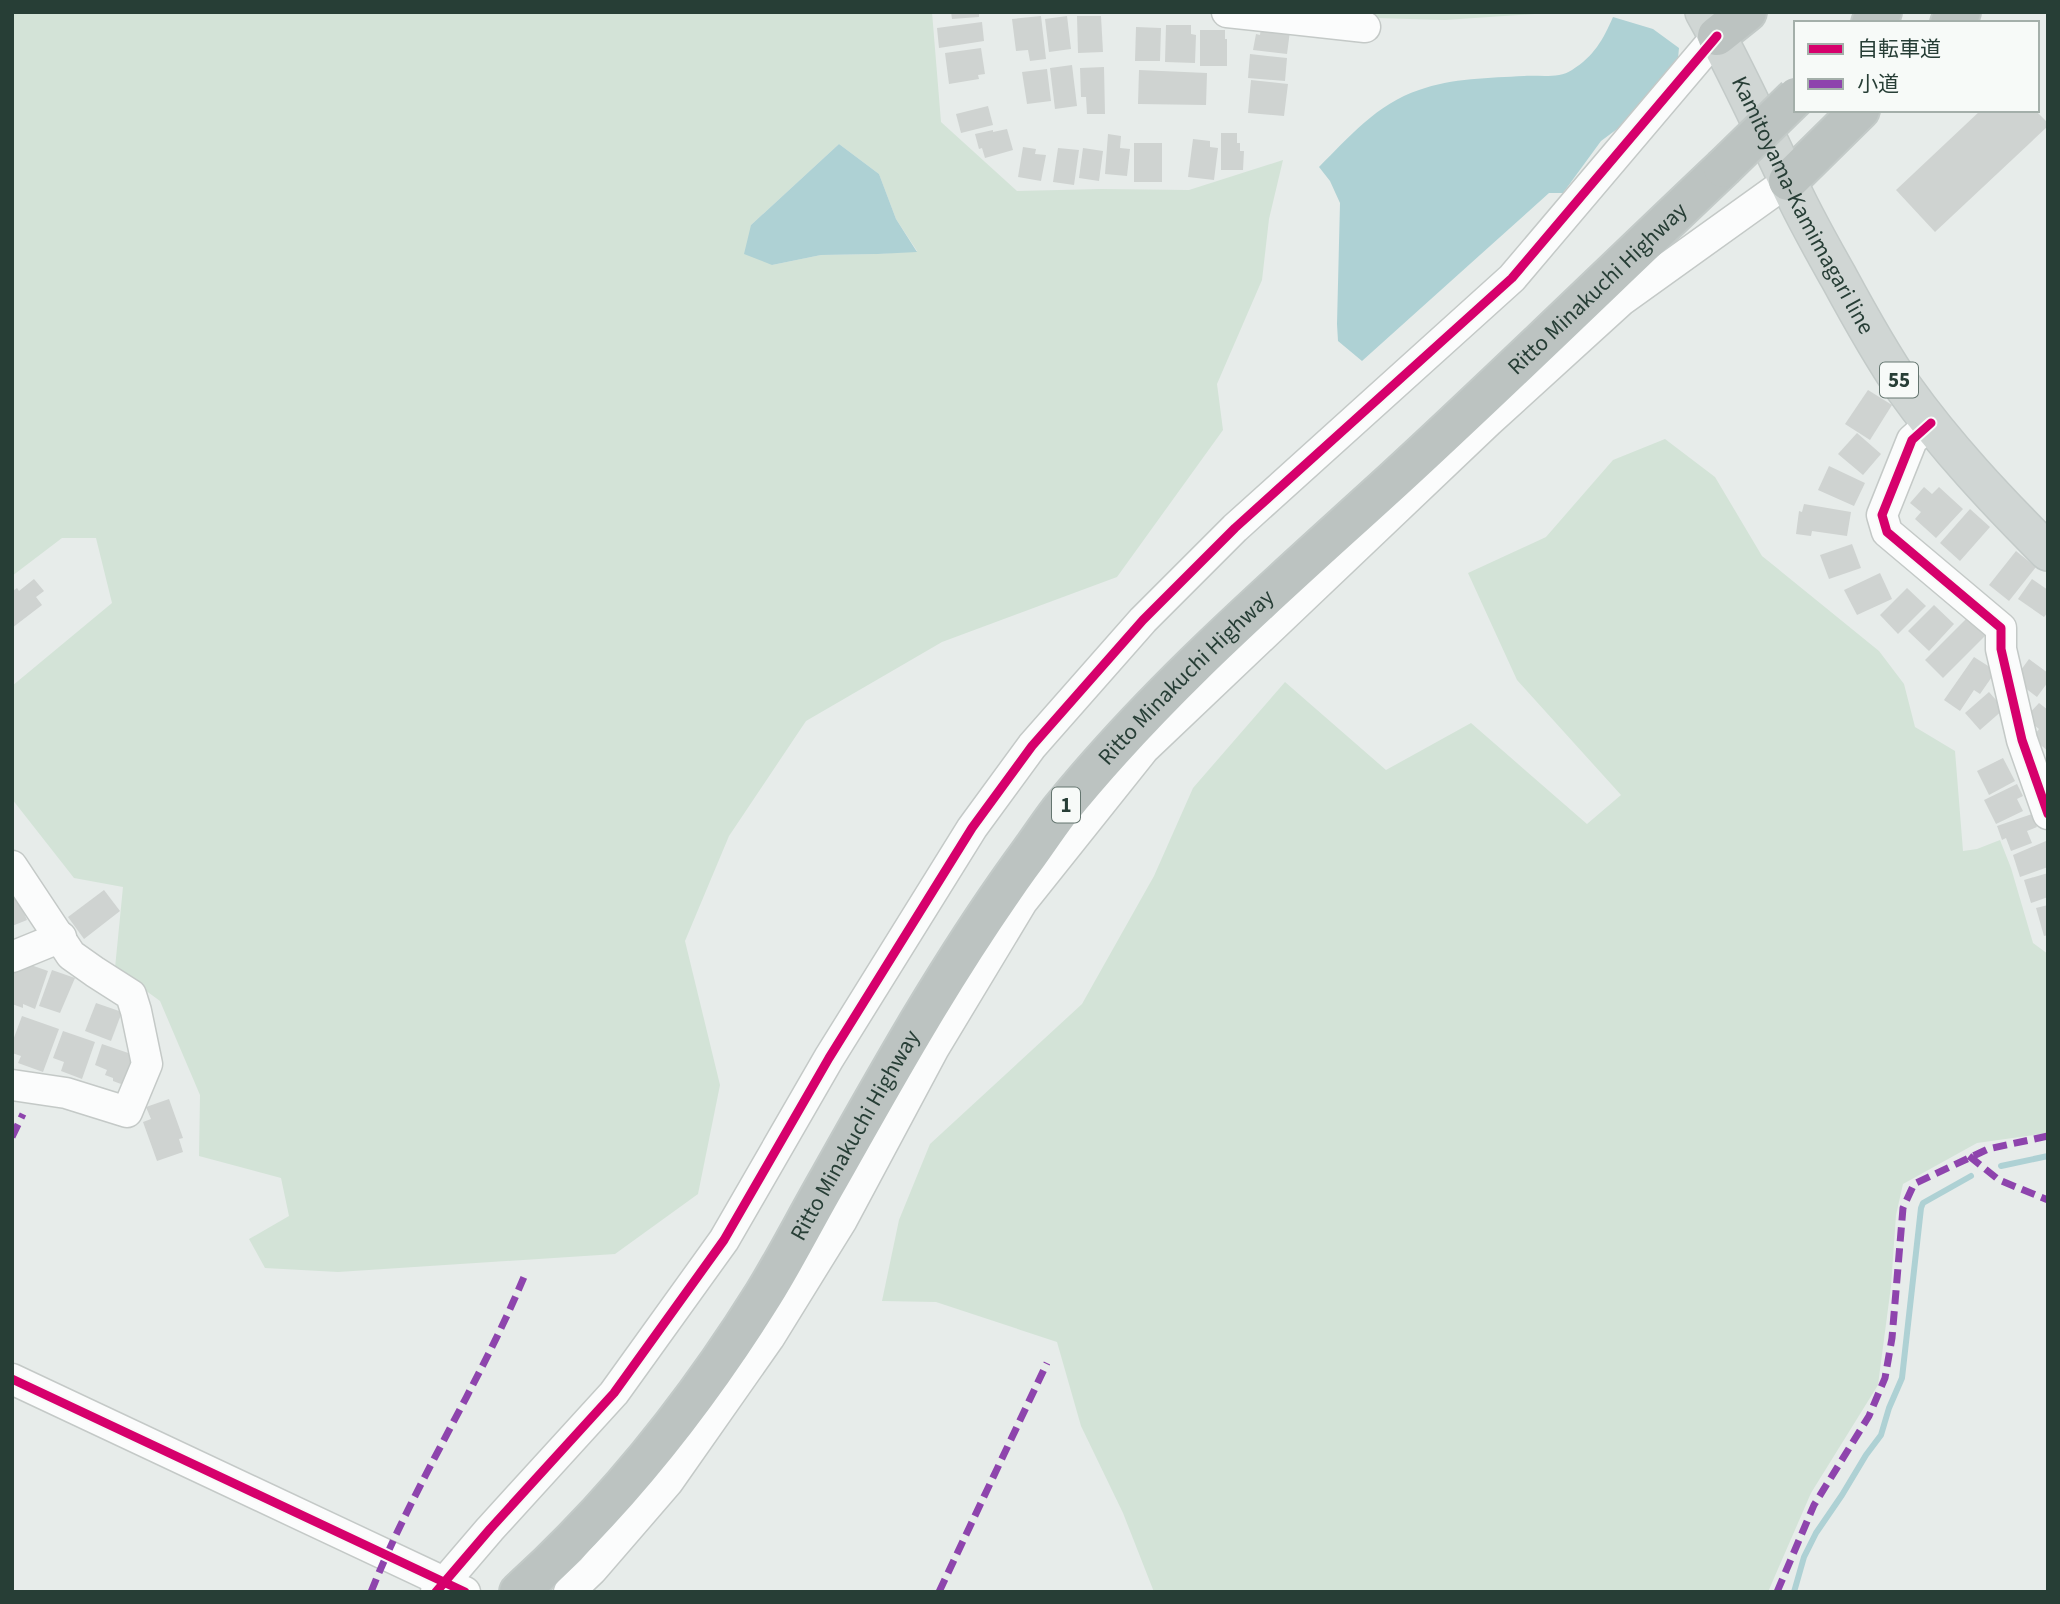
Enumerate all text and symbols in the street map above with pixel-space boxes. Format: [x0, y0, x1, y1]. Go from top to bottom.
legend [1794, 21, 2039, 112]
text: 自転車道 [1857, 34, 1941, 64]
text: 小道 [1857, 69, 1899, 99]
street label: Kamitoyama-Kamimagari line [1724, 70, 1883, 340]
street label: Ritto Minakuchi Highway [1500, 194, 1694, 382]
road number: 55 [1880, 362, 1918, 398]
street label: Ritto Minakuchi Highway [1090, 581, 1281, 772]
road number: 1 [1052, 788, 1080, 822]
street label: Ritto Minakuchi Highway [782, 1023, 928, 1246]

